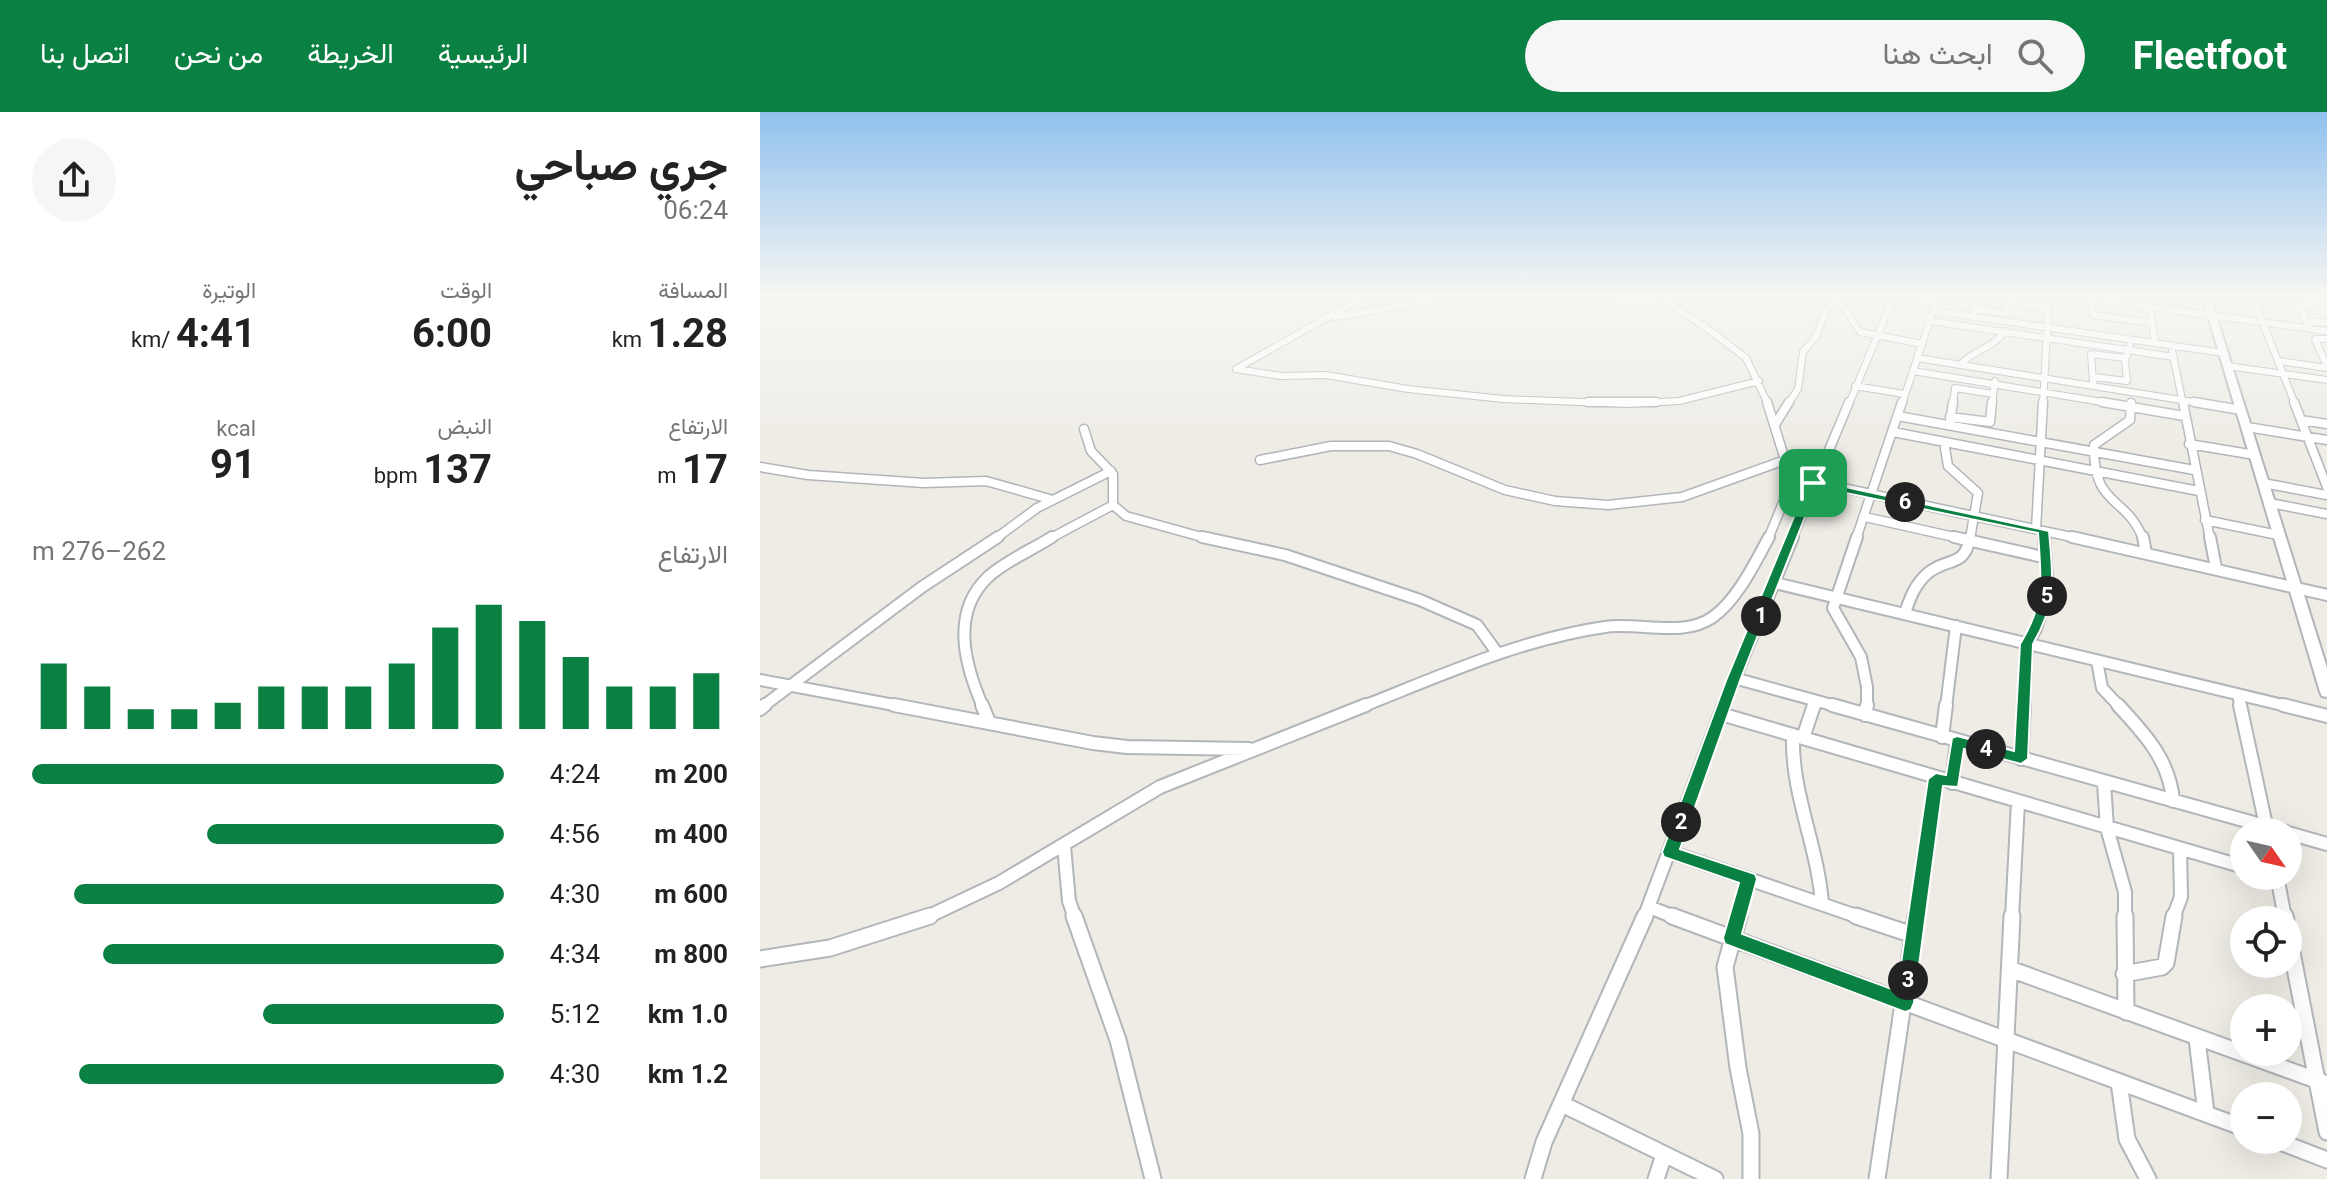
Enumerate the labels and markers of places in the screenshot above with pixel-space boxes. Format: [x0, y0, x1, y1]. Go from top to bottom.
pin [1779, 449, 1847, 517]
pin: 6 [1885, 482, 1925, 522]
pin: 5 [2027, 576, 2067, 616]
pin: 1 [1741, 596, 1781, 636]
pin: 4 [1966, 729, 2006, 769]
pin: 2 [1661, 802, 1701, 842]
pin: 3 [1888, 960, 1928, 1000]

